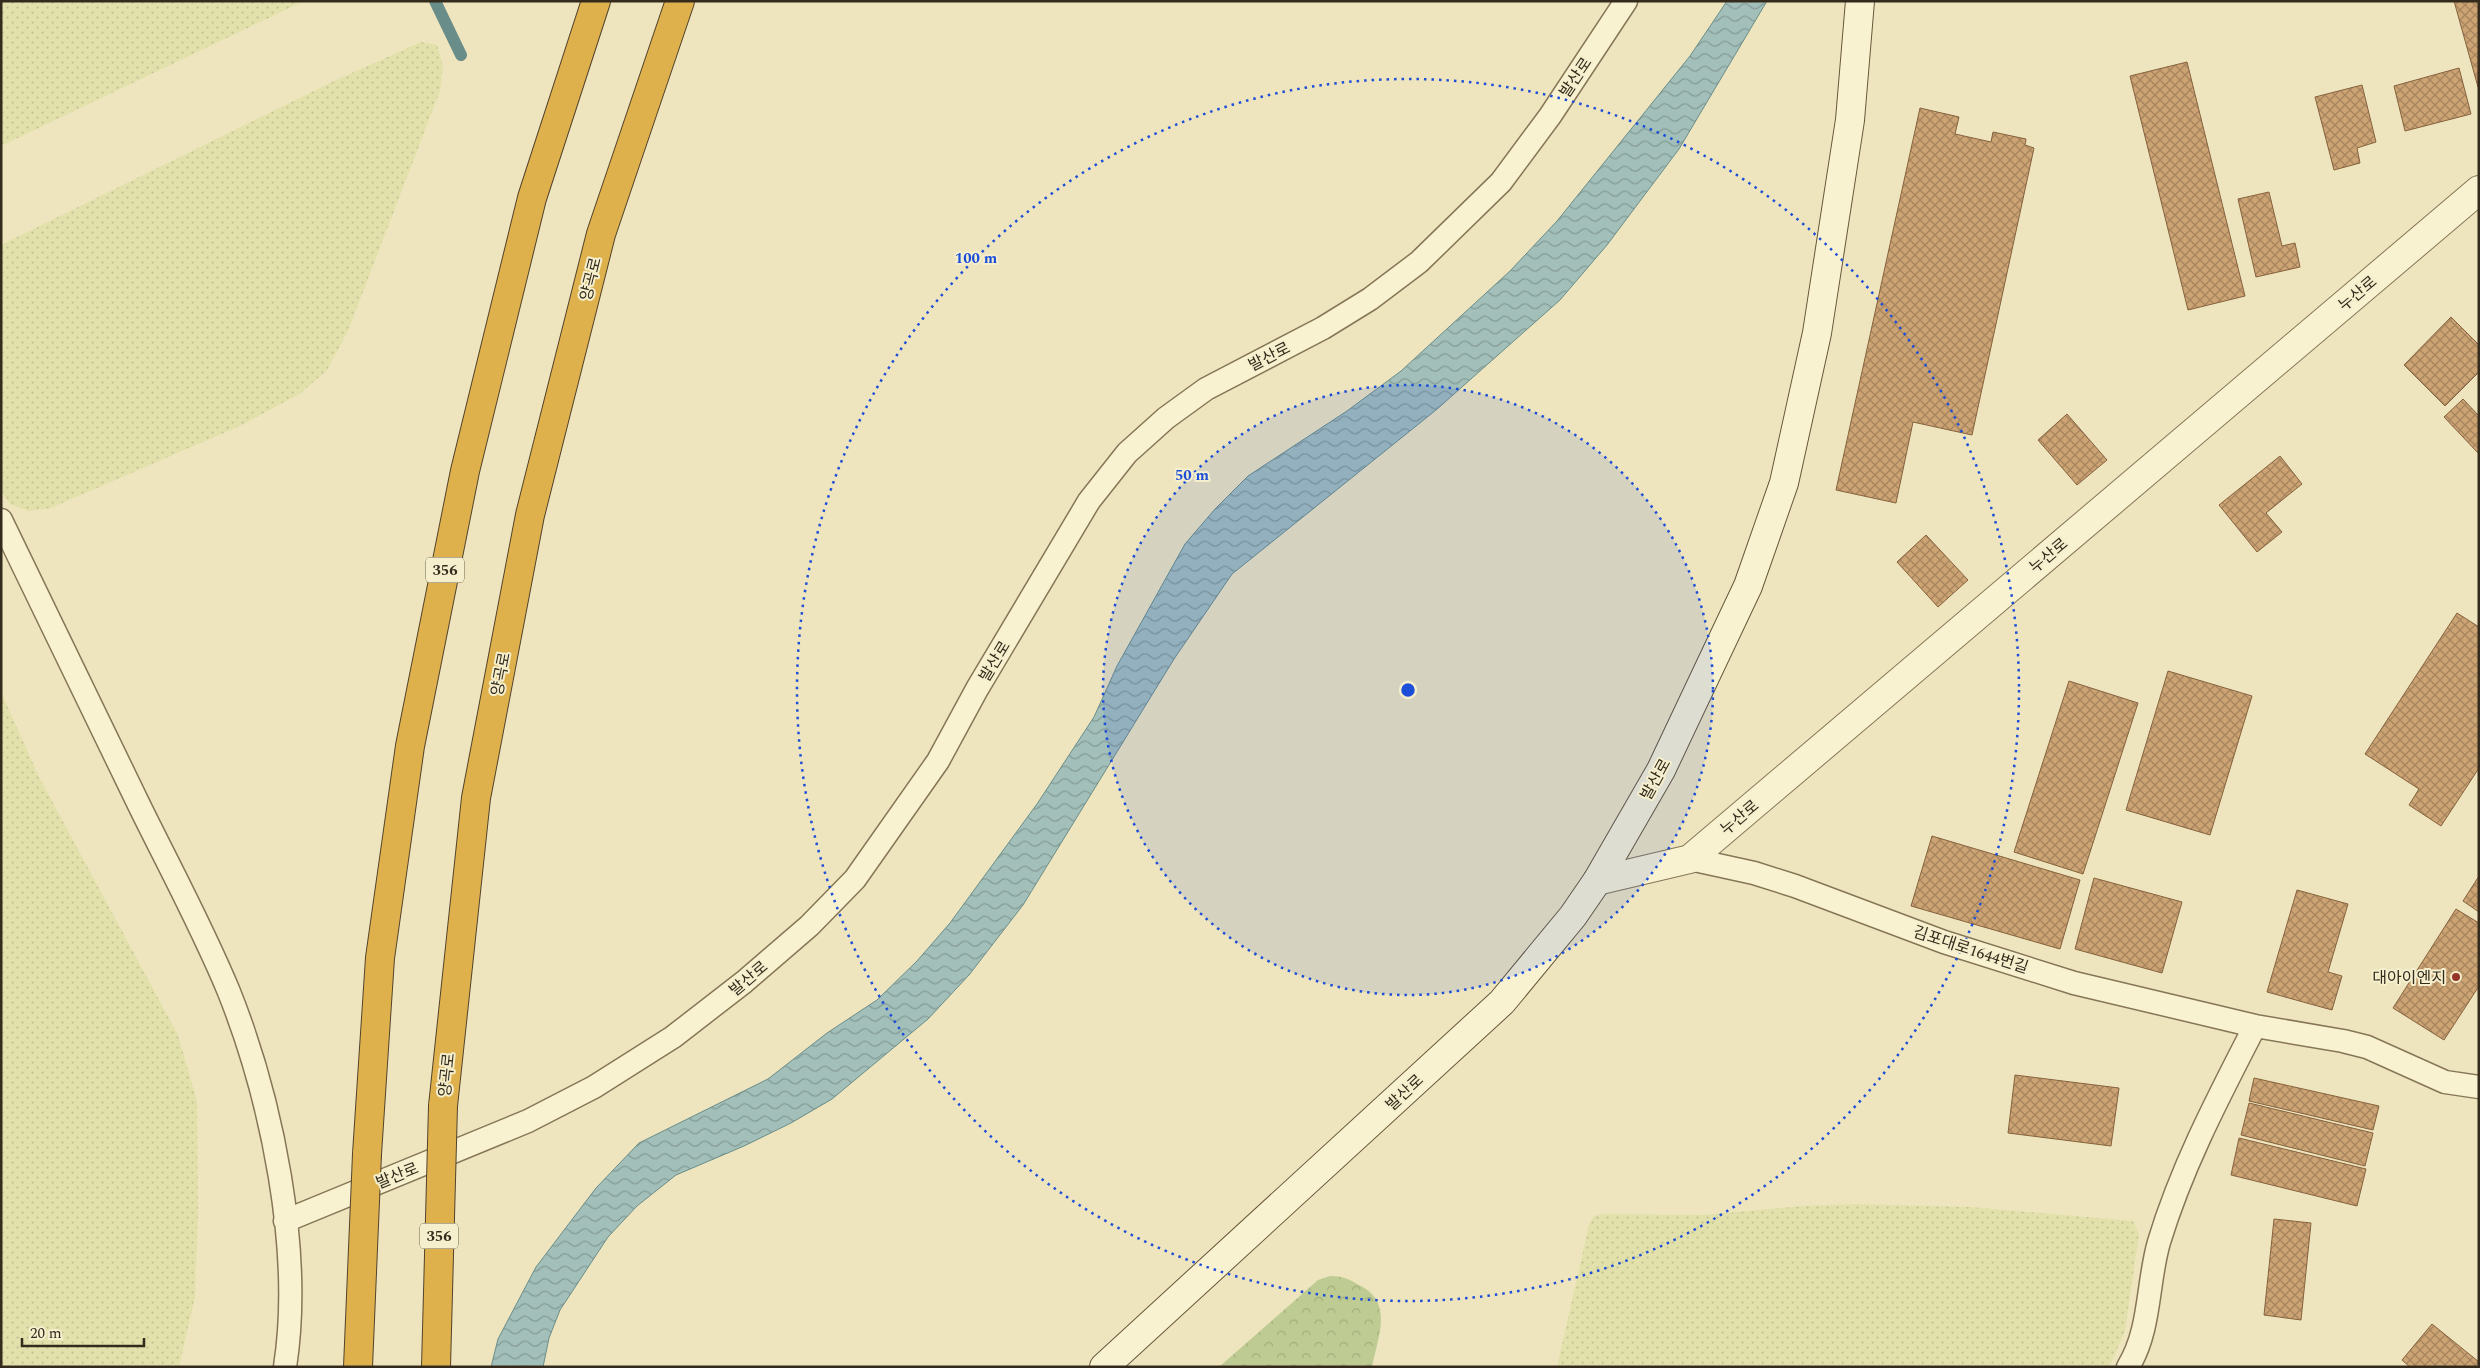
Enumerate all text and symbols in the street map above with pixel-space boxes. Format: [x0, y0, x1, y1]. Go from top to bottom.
street label: 발산로 [1554, 52, 1598, 103]
text: 100 m [955, 247, 998, 270]
street label: 양곡로 [574, 255, 608, 304]
street label: 누산로 [2333, 270, 2382, 317]
street label: 발산로 [1244, 336, 1295, 378]
text: 50 m [1175, 464, 1210, 487]
street label: 누산로 [2024, 532, 2073, 579]
road number: 356 [426, 558, 464, 582]
street label: 발산로 [973, 636, 1017, 687]
street label: 양곡로 [485, 650, 517, 698]
centre of rings [1399, 681, 1417, 699]
street label: 발산로 [1635, 754, 1677, 805]
street label: 누산로 [1715, 794, 1764, 841]
street label: 김포대로1644번길 [1910, 920, 2032, 980]
street label: 발산로 [724, 955, 773, 1002]
place label: 대아이엔지 [2372, 966, 2446, 990]
marker: 대아이엔지 [2450, 971, 2462, 983]
street label: 양곡로 [433, 1052, 461, 1098]
street label: 발산로 [1380, 1069, 1429, 1117]
street label: 발산로 [372, 1156, 423, 1195]
road number: 356 [420, 1224, 458, 1248]
scale bar [22, 1316, 145, 1348]
text: 20 m [30, 1322, 62, 1345]

